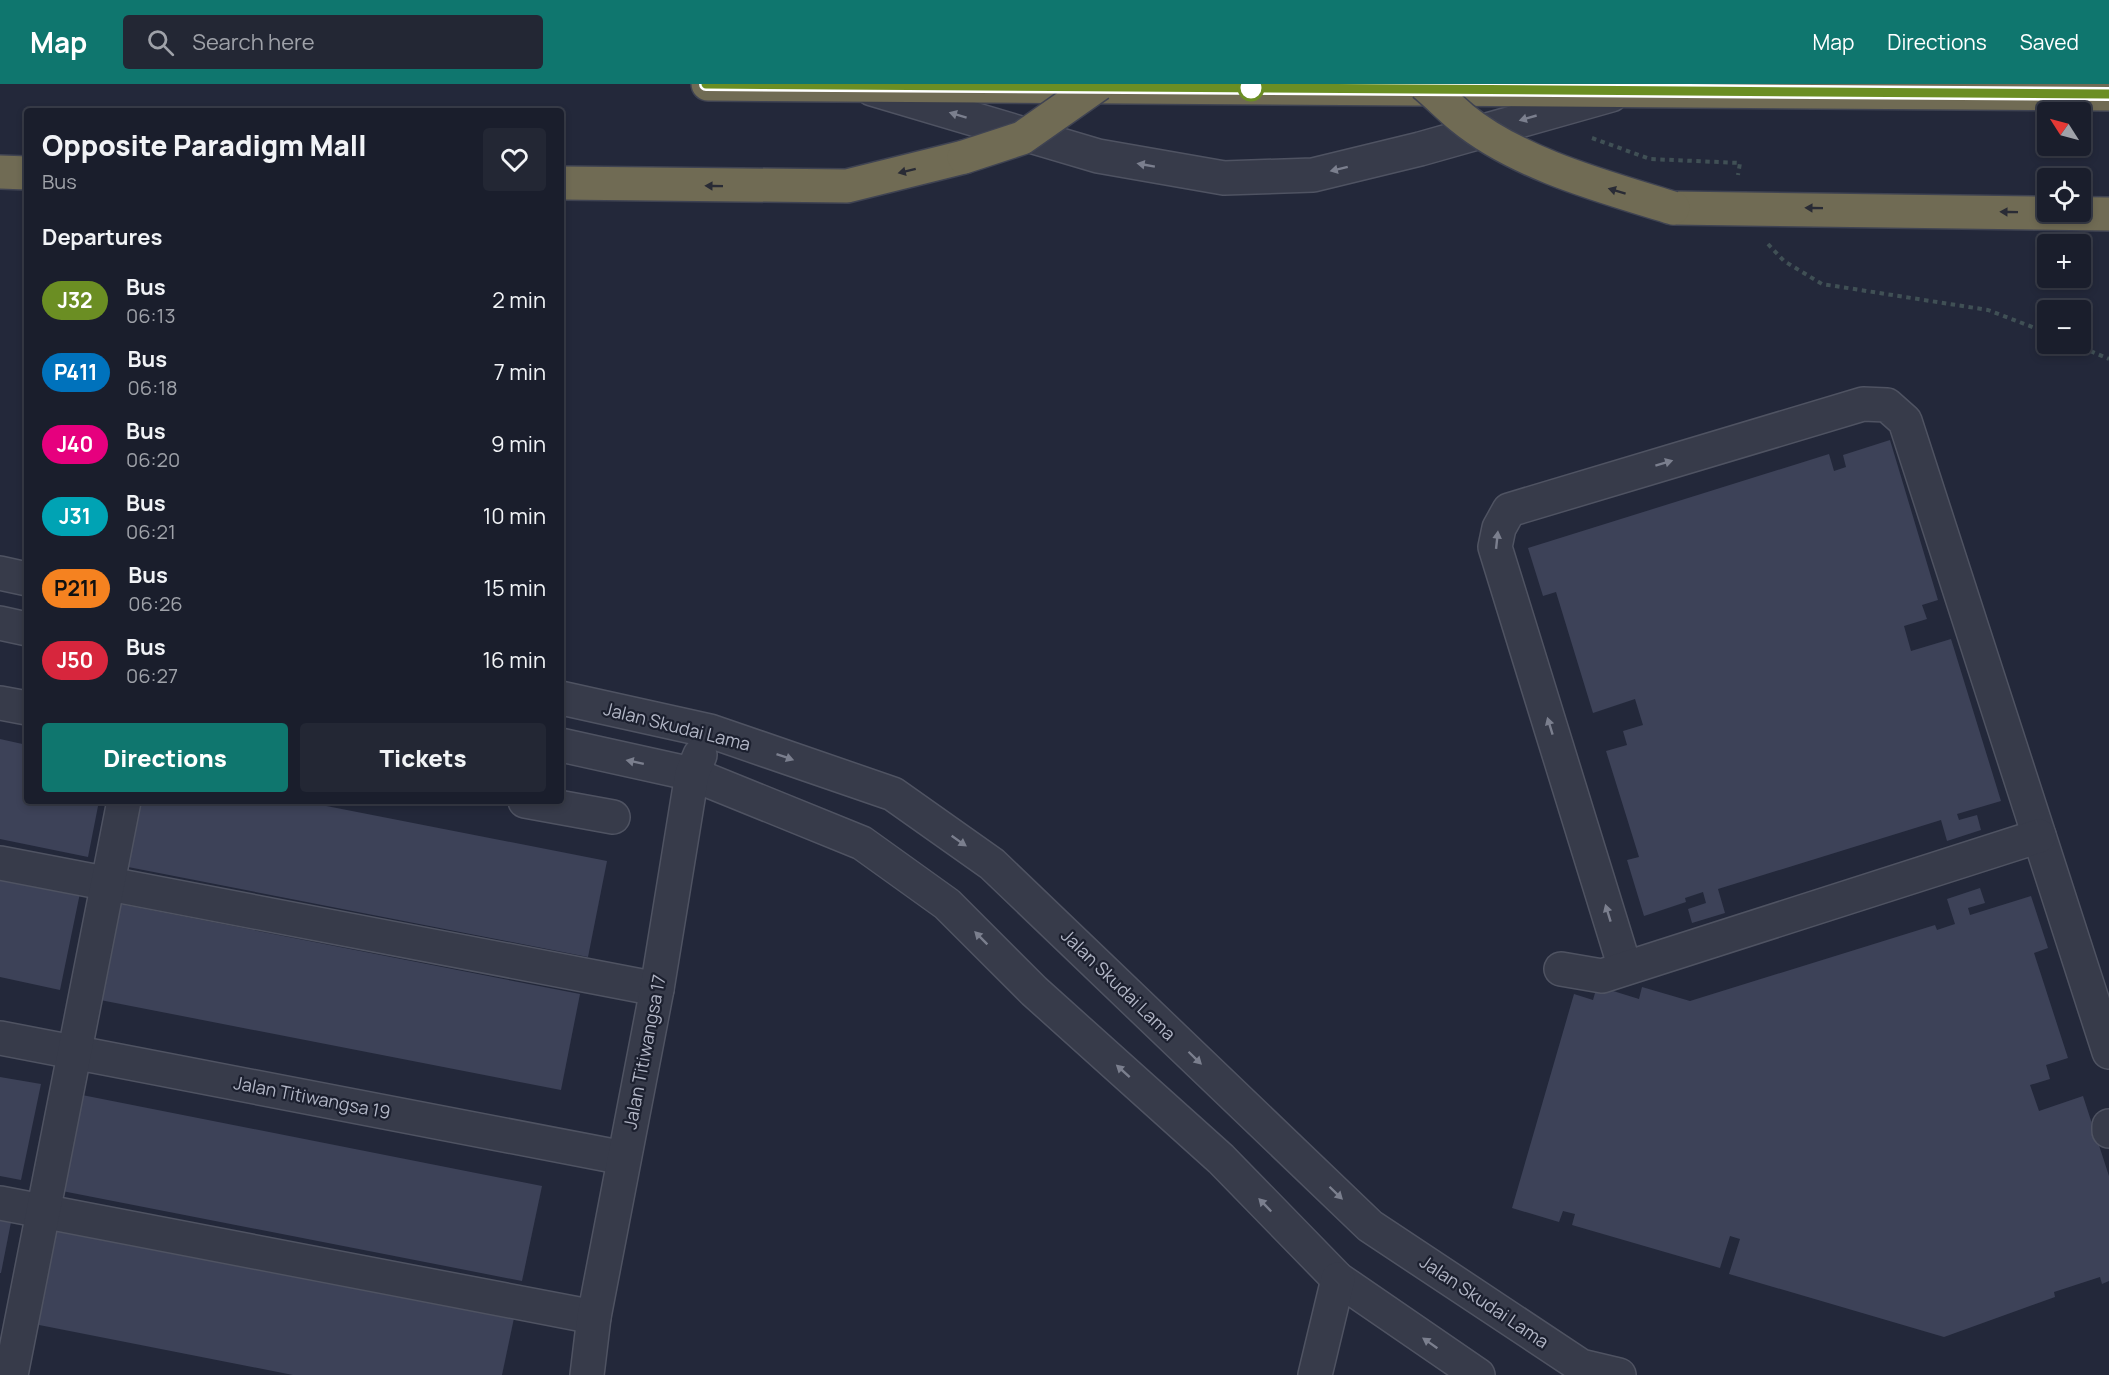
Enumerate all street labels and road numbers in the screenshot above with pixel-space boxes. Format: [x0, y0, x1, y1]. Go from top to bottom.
street label: Jalan Skudai Lama [601, 696, 753, 756]
street label: Jalan Skudai Lama [1056, 923, 1181, 1045]
street label: Jalan Titiwangsa 17 [617, 973, 671, 1131]
street label: Jalan Titiwangsa 19 [232, 1070, 393, 1124]
street label: Jalan Skudai Lama [1415, 1249, 1554, 1353]

